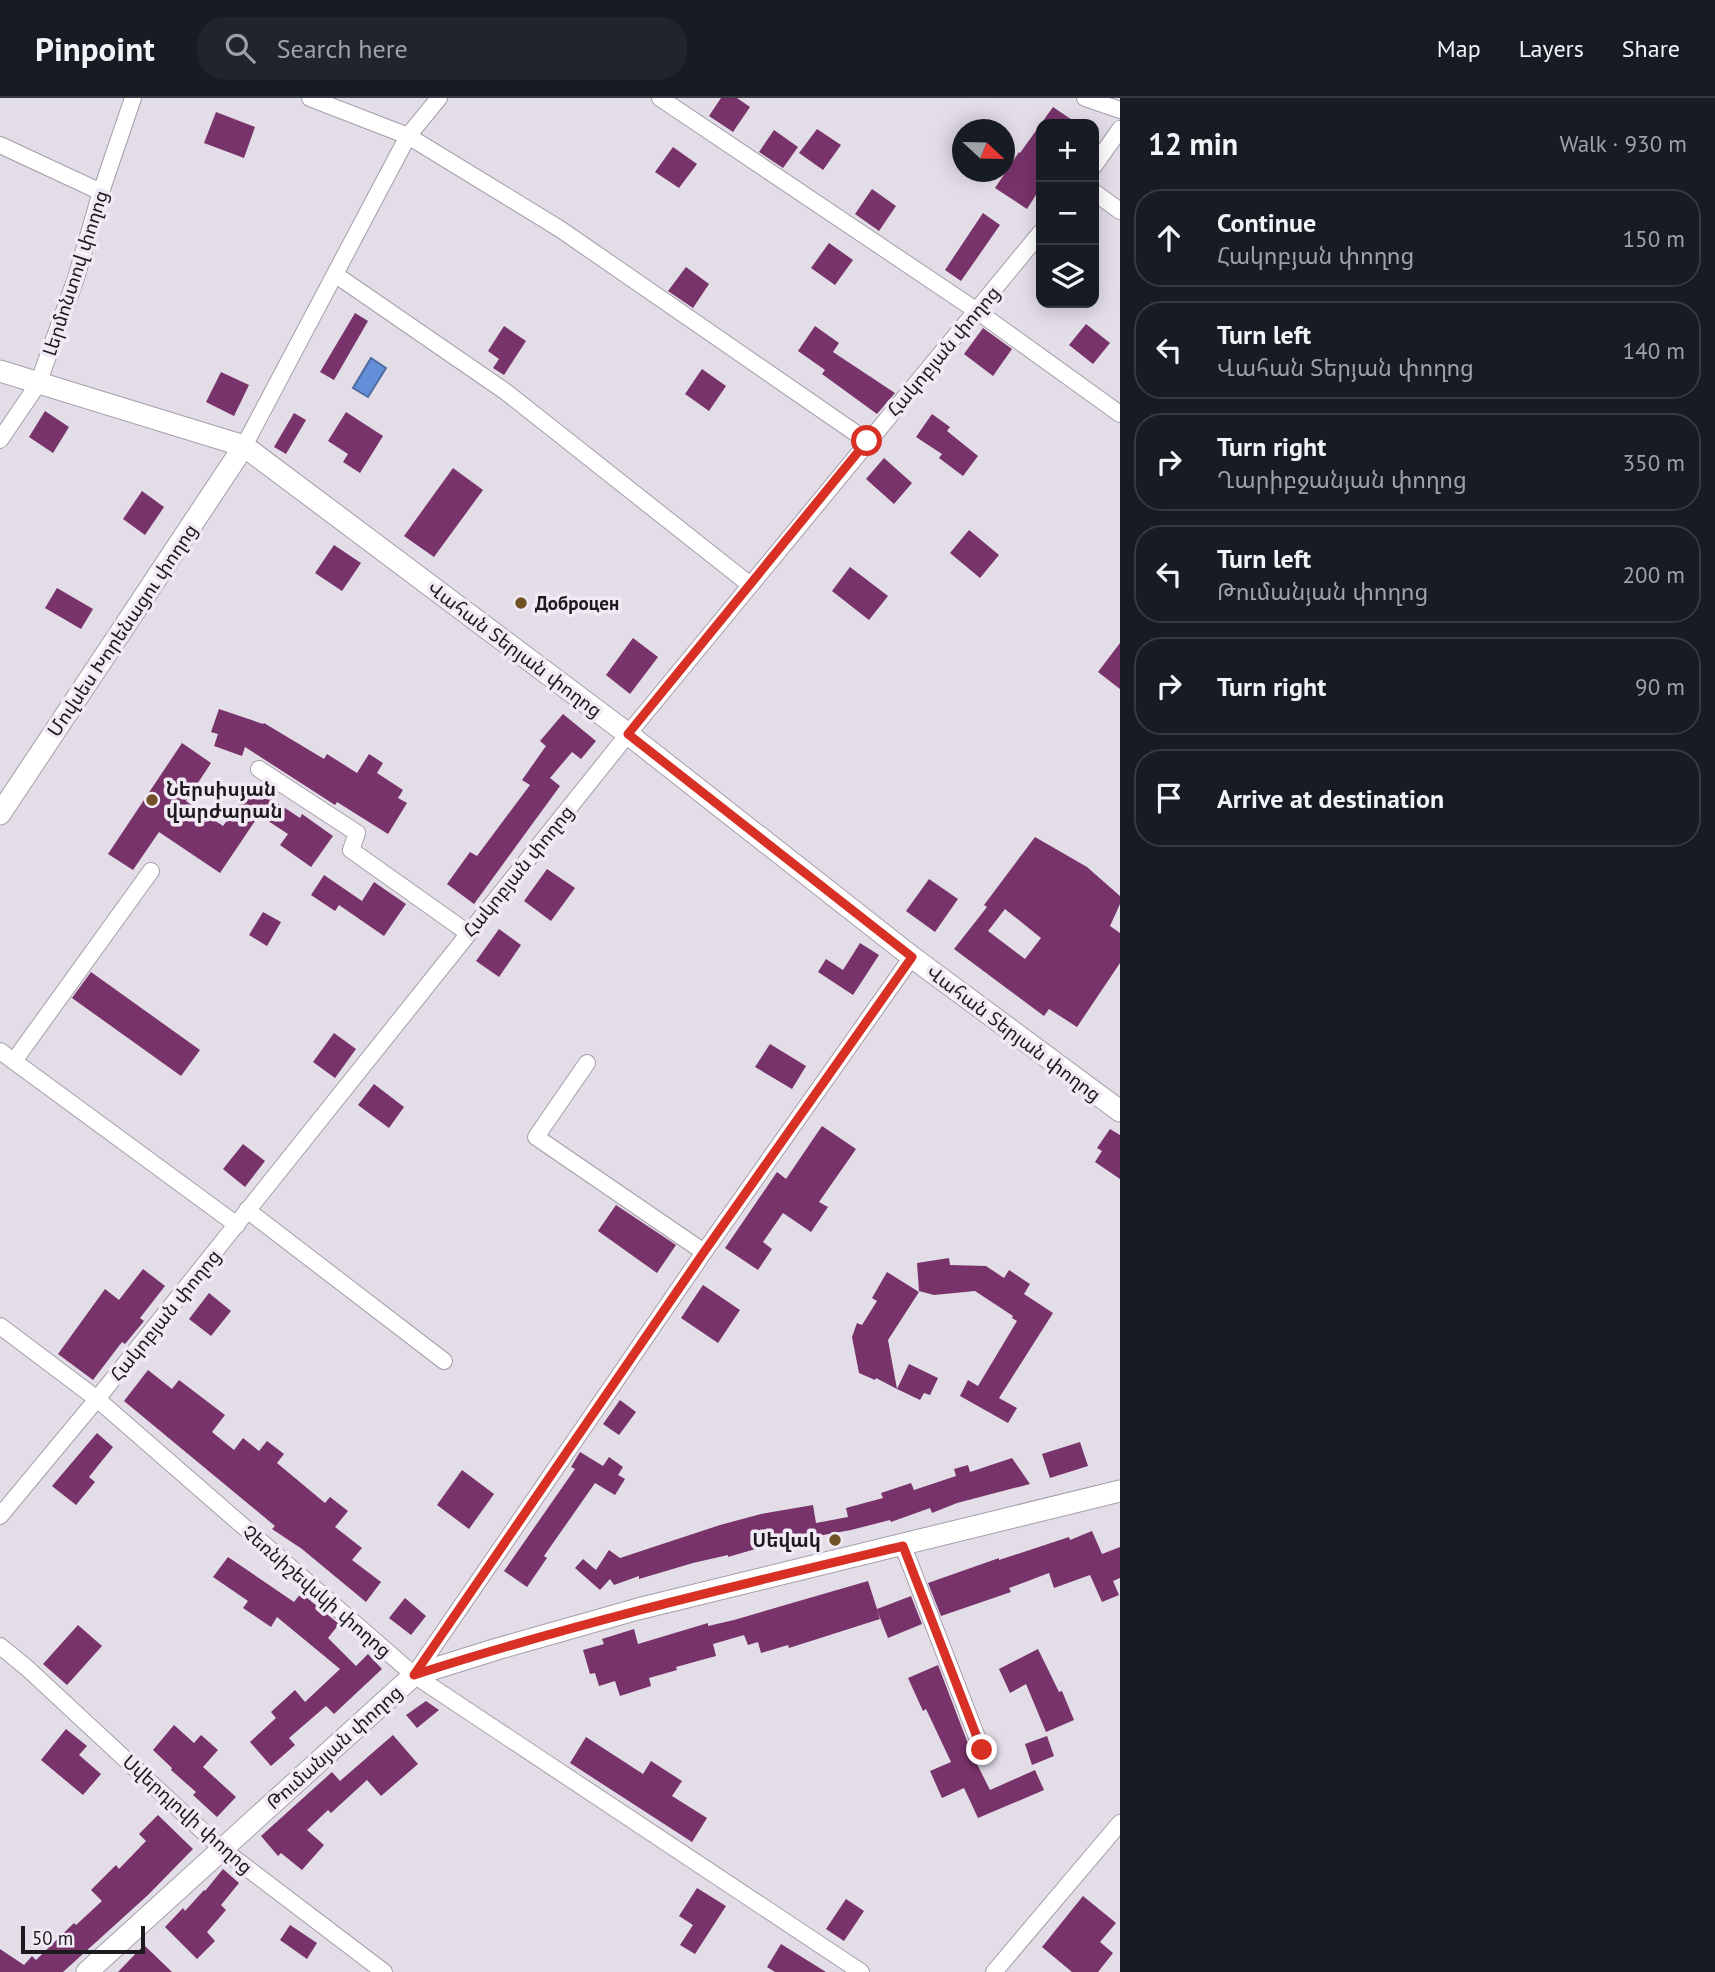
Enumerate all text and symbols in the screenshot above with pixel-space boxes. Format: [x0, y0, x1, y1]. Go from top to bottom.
search box [197, 17, 687, 80]
text: Pinpoint [35, 27, 155, 70]
icon: search [221, 29, 259, 67]
text: Search here [277, 32, 408, 65]
text: Map [1437, 33, 1481, 64]
text: Layers [1519, 33, 1584, 64]
text: Share [1622, 33, 1680, 64]
north arrow [952, 119, 1015, 182]
map controls [1036, 119, 1099, 308]
button: + [1036, 119, 1099, 182]
text: 12 min [1148, 124, 1238, 163]
text: Walk · 930 m [1560, 129, 1687, 158]
button: − [1036, 182, 1099, 245]
street label: Լերմոնտով փողոց [37, 187, 113, 359]
text: Continue [1217, 206, 1316, 239]
icon: ahead [1150, 219, 1188, 257]
text: 150 m [1623, 224, 1685, 253]
text: Հակոբյան փողոց [1217, 241, 1414, 270]
button: layers [1036, 245, 1099, 308]
street label: Հակոբյան փողոց [881, 281, 1005, 421]
text: Turn left [1217, 318, 1311, 351]
icon: left [1150, 331, 1188, 369]
text: 140 m [1623, 336, 1685, 365]
text: Վահան Տերյան փողոց [1217, 353, 1474, 382]
route start [851, 425, 882, 456]
text: Turn right [1217, 430, 1326, 463]
icon: right [1150, 443, 1188, 481]
text: 350 m [1623, 448, 1685, 477]
text: Ղարիբջանյան փողոց [1217, 465, 1467, 494]
street label: Մովսես Խորենացու փողոց [42, 519, 202, 741]
text: Turn left [1217, 542, 1311, 575]
icon: left [1150, 555, 1188, 593]
text: 200 m [1623, 560, 1685, 589]
street label: Վահան Տերյան փողոց [423, 576, 607, 722]
text: Թումանյան փողոց [1217, 577, 1428, 606]
place label: Доброцен [535, 591, 619, 615]
marker: Доброцен [513, 595, 529, 611]
icon: right [1150, 667, 1188, 705]
text: Turn right [1217, 670, 1326, 703]
text: 90 m [1635, 672, 1685, 701]
place label: Ներսիսյան վարժարան [166, 777, 283, 823]
icon: arrive [1150, 779, 1188, 817]
text: Arrive at destination [1217, 782, 1444, 815]
marker: Ներսիսյան վարժարան [144, 792, 160, 808]
street label: Հակոբյան փողոց [457, 800, 579, 942]
street label: Վահան Տերյան փողոց [922, 960, 1106, 1106]
street label: Հակոբյան փողոց [104, 1244, 226, 1386]
street label: Չեռնիշեվսկի փողոց [237, 1520, 397, 1662]
place label: Սեվակ [752, 1528, 821, 1552]
marker: Սեվակ [827, 1532, 843, 1548]
street label: Թումանյան փողոց [261, 1680, 407, 1814]
route end [966, 1734, 997, 1765]
street label: Սվերդլովի փողոց [118, 1749, 258, 1879]
scale bar [21, 1923, 145, 1955]
text: 50 m [32, 1926, 73, 1950]

